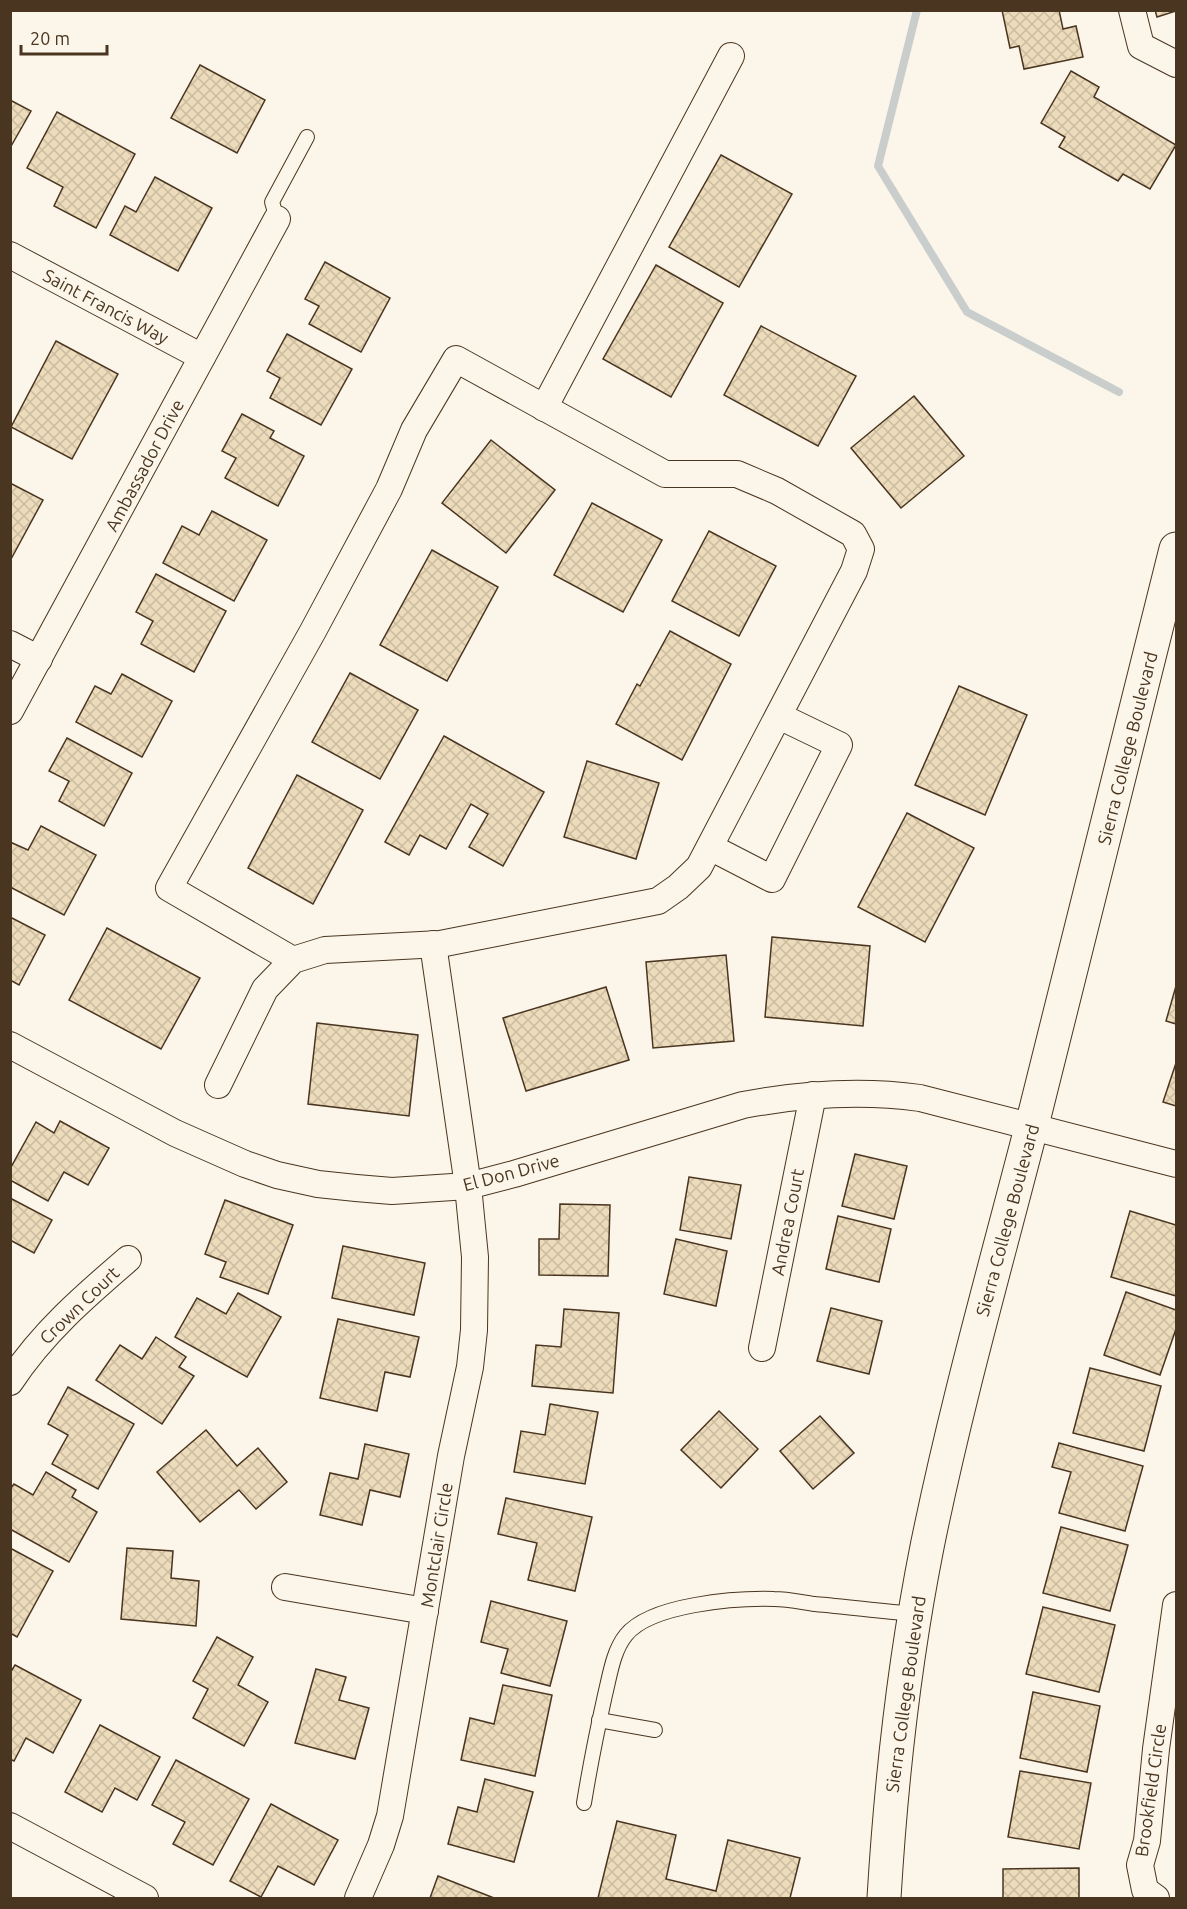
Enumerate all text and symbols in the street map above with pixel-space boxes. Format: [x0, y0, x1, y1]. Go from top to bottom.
scale bar [21, 18, 106, 56]
text: 20 m [30, 28, 70, 48]
street label: Saint Francis Way [40, 265, 172, 348]
street label: Ambassador Drive [101, 396, 187, 534]
street label: Sierra College Boulevard [1093, 649, 1161, 847]
street label: Sierra College Boulevard [972, 1122, 1042, 1318]
street label: El Don Drive [461, 1150, 561, 1194]
street label: Andrea Court [767, 1167, 807, 1277]
street label: Crown Court [35, 1262, 123, 1348]
street label: Montclair Circle [416, 1481, 456, 1609]
street label: Sierra College Boulevard [881, 1594, 929, 1794]
street label: Brookfield Circle [1131, 1722, 1169, 1858]

